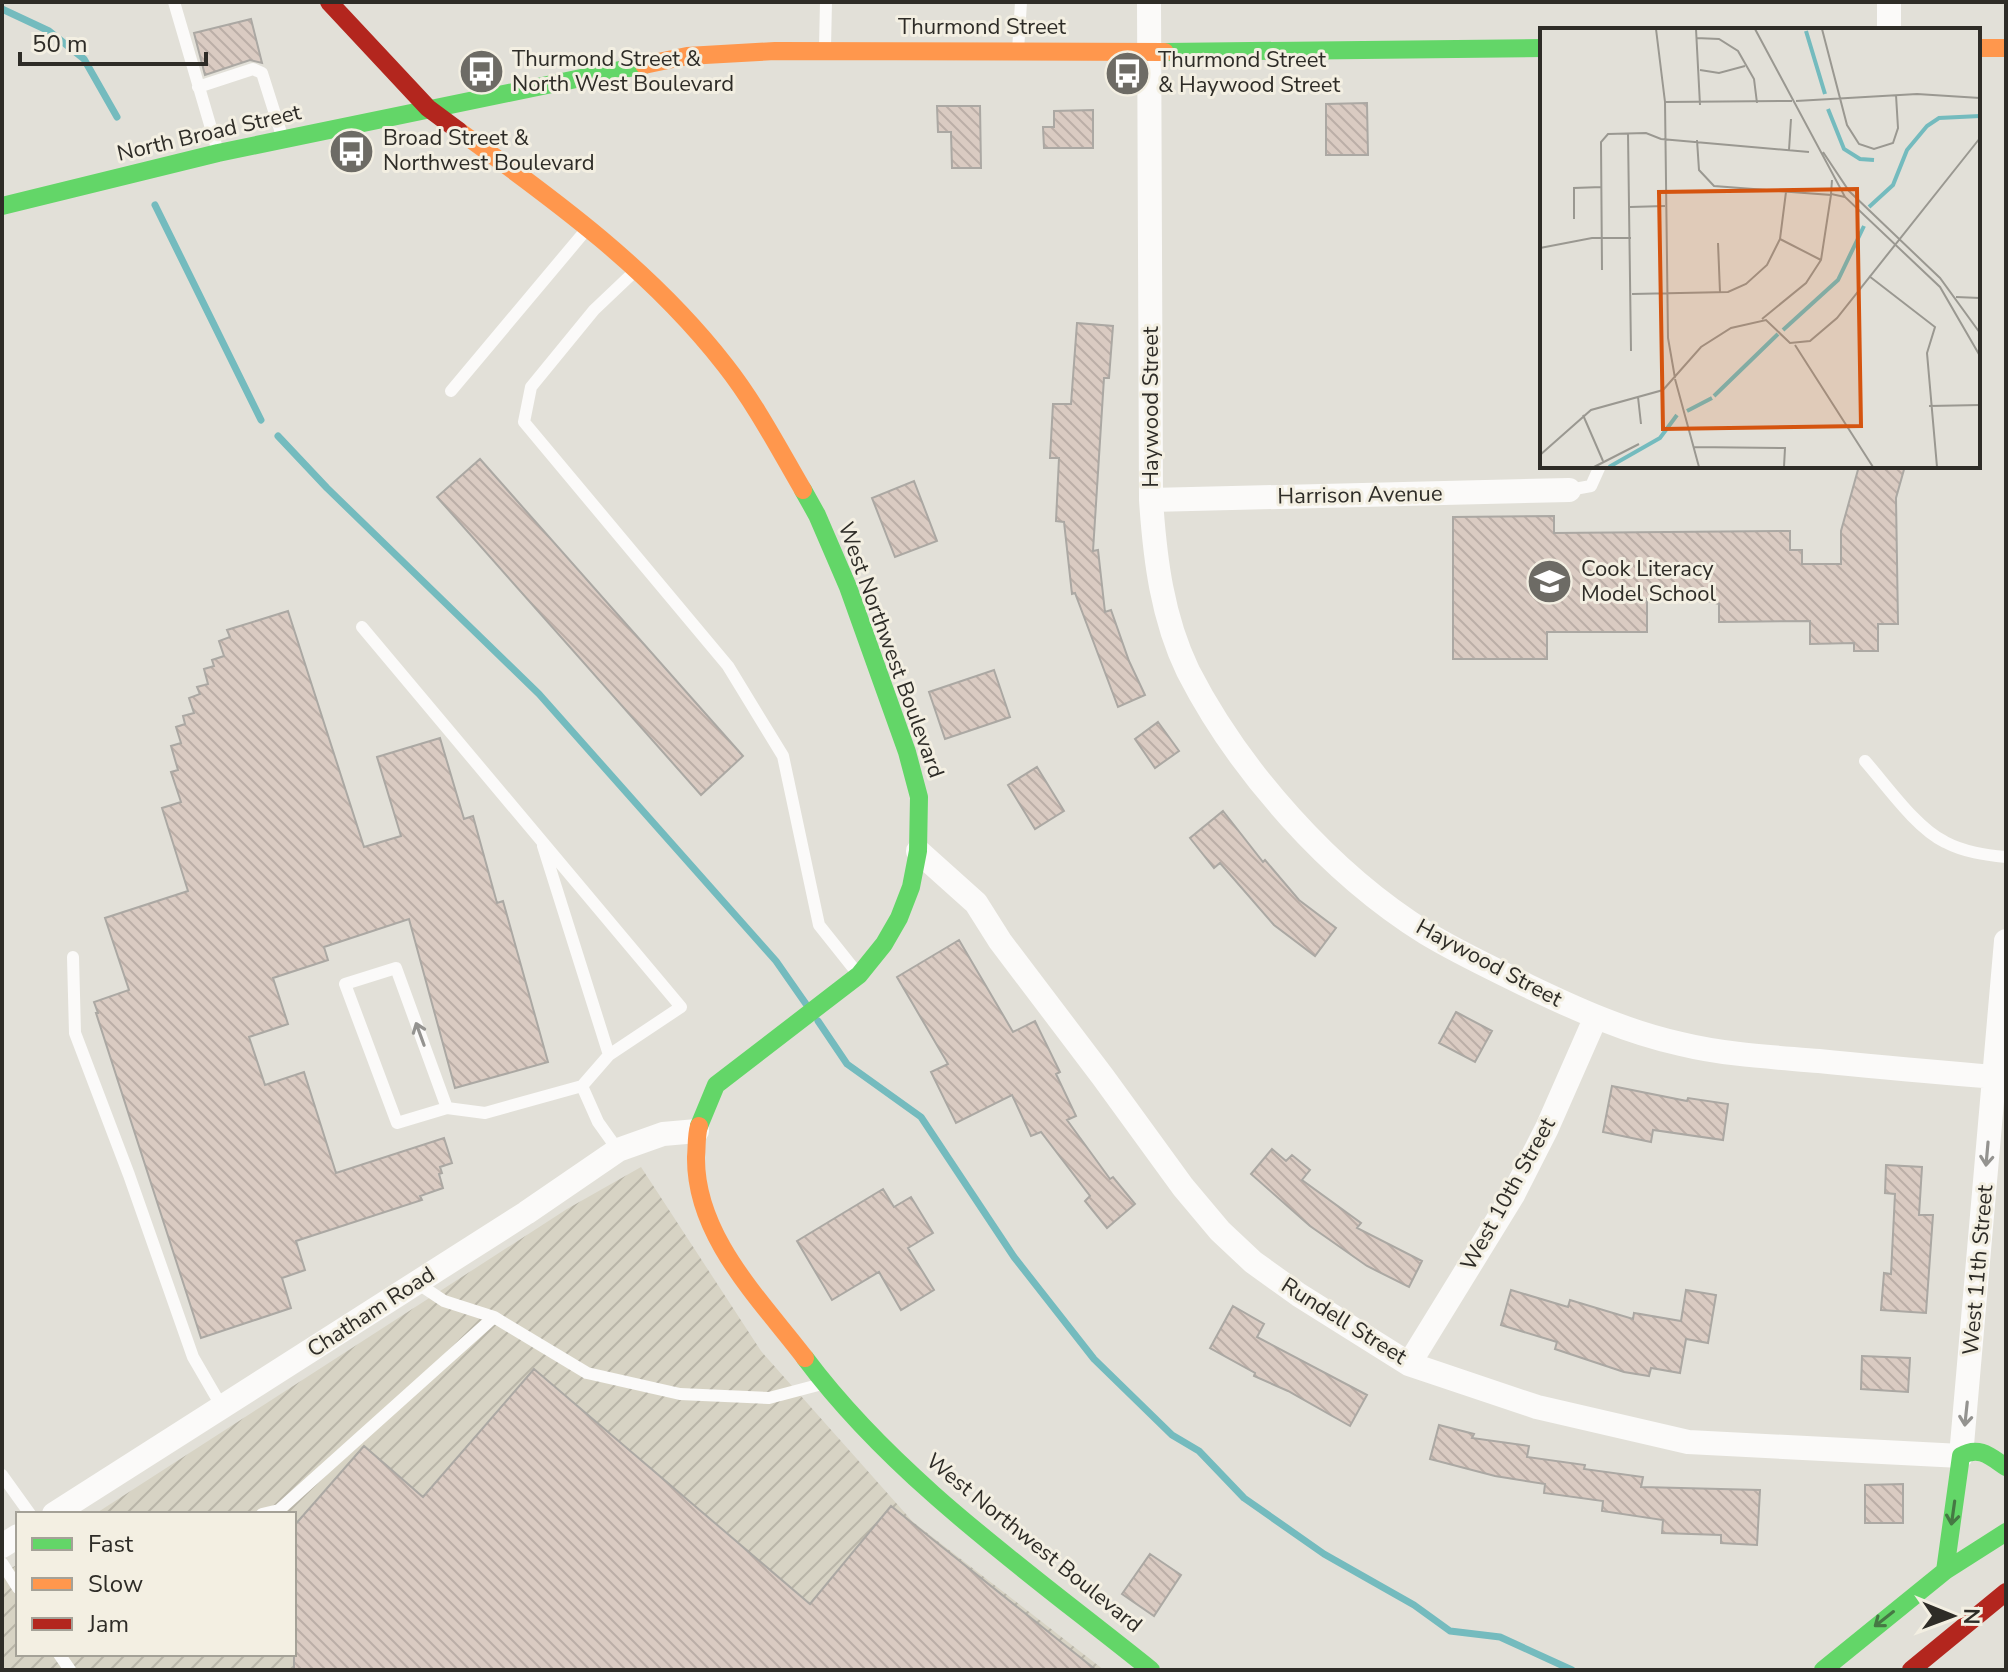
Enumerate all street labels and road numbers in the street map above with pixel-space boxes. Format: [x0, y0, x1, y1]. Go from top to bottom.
street label: Thurmond Street [898, 12, 1066, 42]
street label: North Broad Street [114, 97, 304, 169]
street label: Haywood Street [1136, 326, 1166, 488]
street label: Harrison Avenue [1277, 479, 1443, 511]
street label: West Northwest Boulevard [831, 518, 951, 782]
street label: Haywood Street [1411, 912, 1568, 1014]
street label: West 10th Street [1453, 1112, 1563, 1276]
street label: West 11th Street [1956, 1183, 2000, 1356]
street label: Chatham Road [301, 1260, 441, 1364]
street label: Rundell Street [1276, 1270, 1413, 1372]
street label: West Northwest Boulevard [920, 1446, 1148, 1640]

